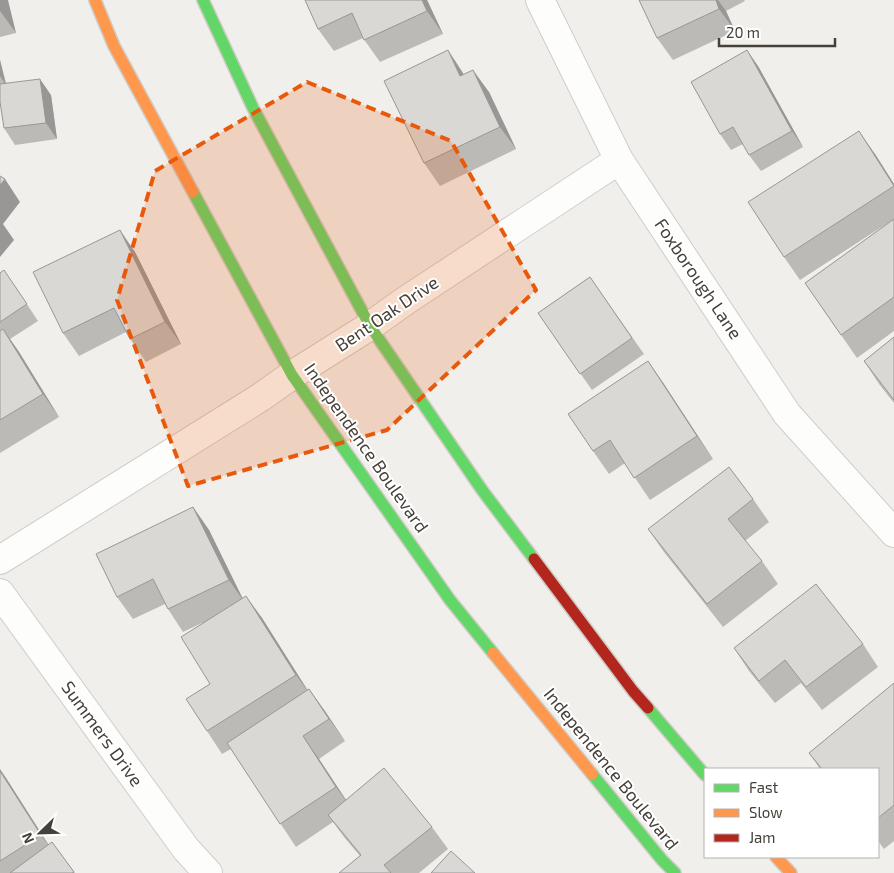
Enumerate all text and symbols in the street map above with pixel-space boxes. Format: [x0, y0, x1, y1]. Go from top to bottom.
scale bar [719, 15, 835, 47]
text: 20 m [726, 23, 760, 41]
street label: Foxborough Lane [650, 214, 747, 343]
street label: Bent Oak Drive [331, 271, 442, 356]
street label: Independence Boulevard [300, 358, 434, 536]
street label: Summers Drive [57, 677, 148, 790]
street label: Independence Boulevard [540, 683, 684, 854]
legend [704, 768, 879, 858]
text: Fast [749, 778, 779, 796]
text: Slow [749, 803, 783, 821]
north arrow [15, 808, 65, 858]
text: Jam [749, 828, 775, 846]
text: N [18, 830, 37, 846]

